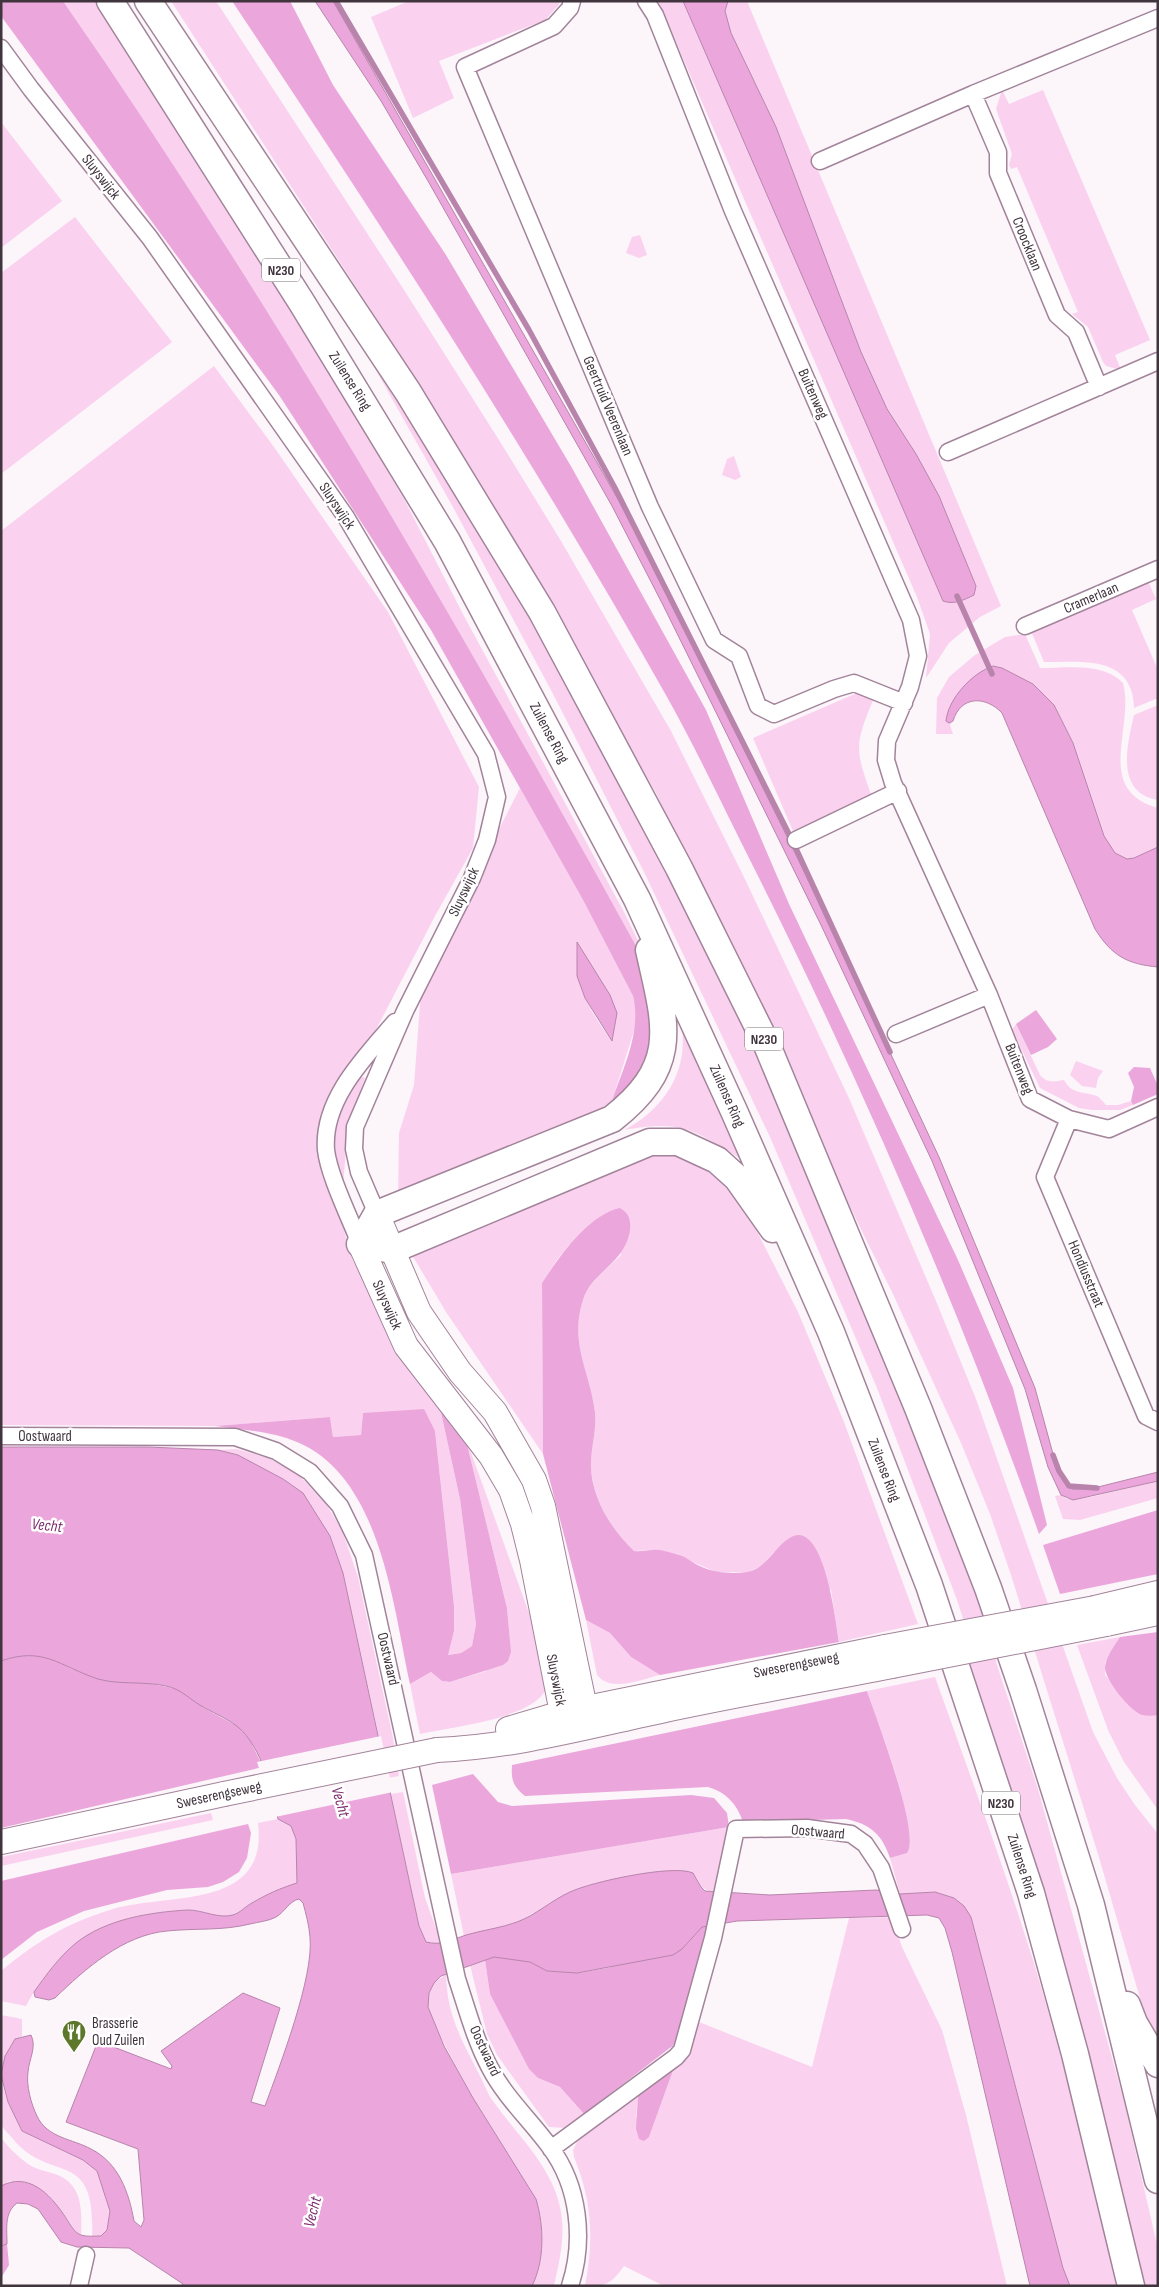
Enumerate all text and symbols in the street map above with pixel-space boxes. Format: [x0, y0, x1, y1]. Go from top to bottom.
street label: Sluyswijck [77, 151, 125, 204]
street label: Croocklaan [1008, 214, 1046, 274]
road number: N230 [262, 258, 300, 282]
street label: Zuilense Ring [324, 348, 376, 414]
street label: Geertruid Veerenlaan [578, 353, 638, 459]
street label: Buitenweg [794, 366, 832, 422]
street label: Sluyswijck [315, 479, 360, 533]
street label: Cramerlaan [1061, 578, 1121, 618]
street label: Zuilense Ring [525, 699, 573, 767]
street label: Sluyswijck [444, 864, 484, 920]
road number: N230 [745, 1028, 783, 1050]
street label: Buitenweg [1000, 1041, 1038, 1097]
street label: Zuilense Ring [705, 1062, 749, 1130]
street label: Hondiusstraat [1063, 1238, 1109, 1311]
street label: Sluyswijck [368, 1277, 406, 1333]
street label: Oostwaard [18, 1427, 72, 1446]
street label: Zuilense Ring [863, 1436, 905, 1504]
water label: Vecht [31, 1515, 64, 1537]
street label: Oostwaard [373, 1631, 403, 1687]
street label: Sweserengseweg [752, 1647, 840, 1683]
street label: Sluyswijck [542, 1653, 570, 1708]
street label: Sweserengseweg [175, 1777, 263, 1813]
water label: Vecht [327, 1785, 354, 1821]
road number: N230 [982, 1792, 1020, 1815]
street label: Oostwaard [790, 1820, 846, 1844]
street label: Zuilense Ring [1003, 1832, 1041, 1900]
place label: Brasserie Oud Zuilen [92, 2014, 145, 2050]
restaurant icon: Brasserie Oud Zuilen [61, 2019, 87, 2053]
street label: Oostwaard [465, 2023, 505, 2079]
water label: Vecht [300, 2194, 326, 2229]

